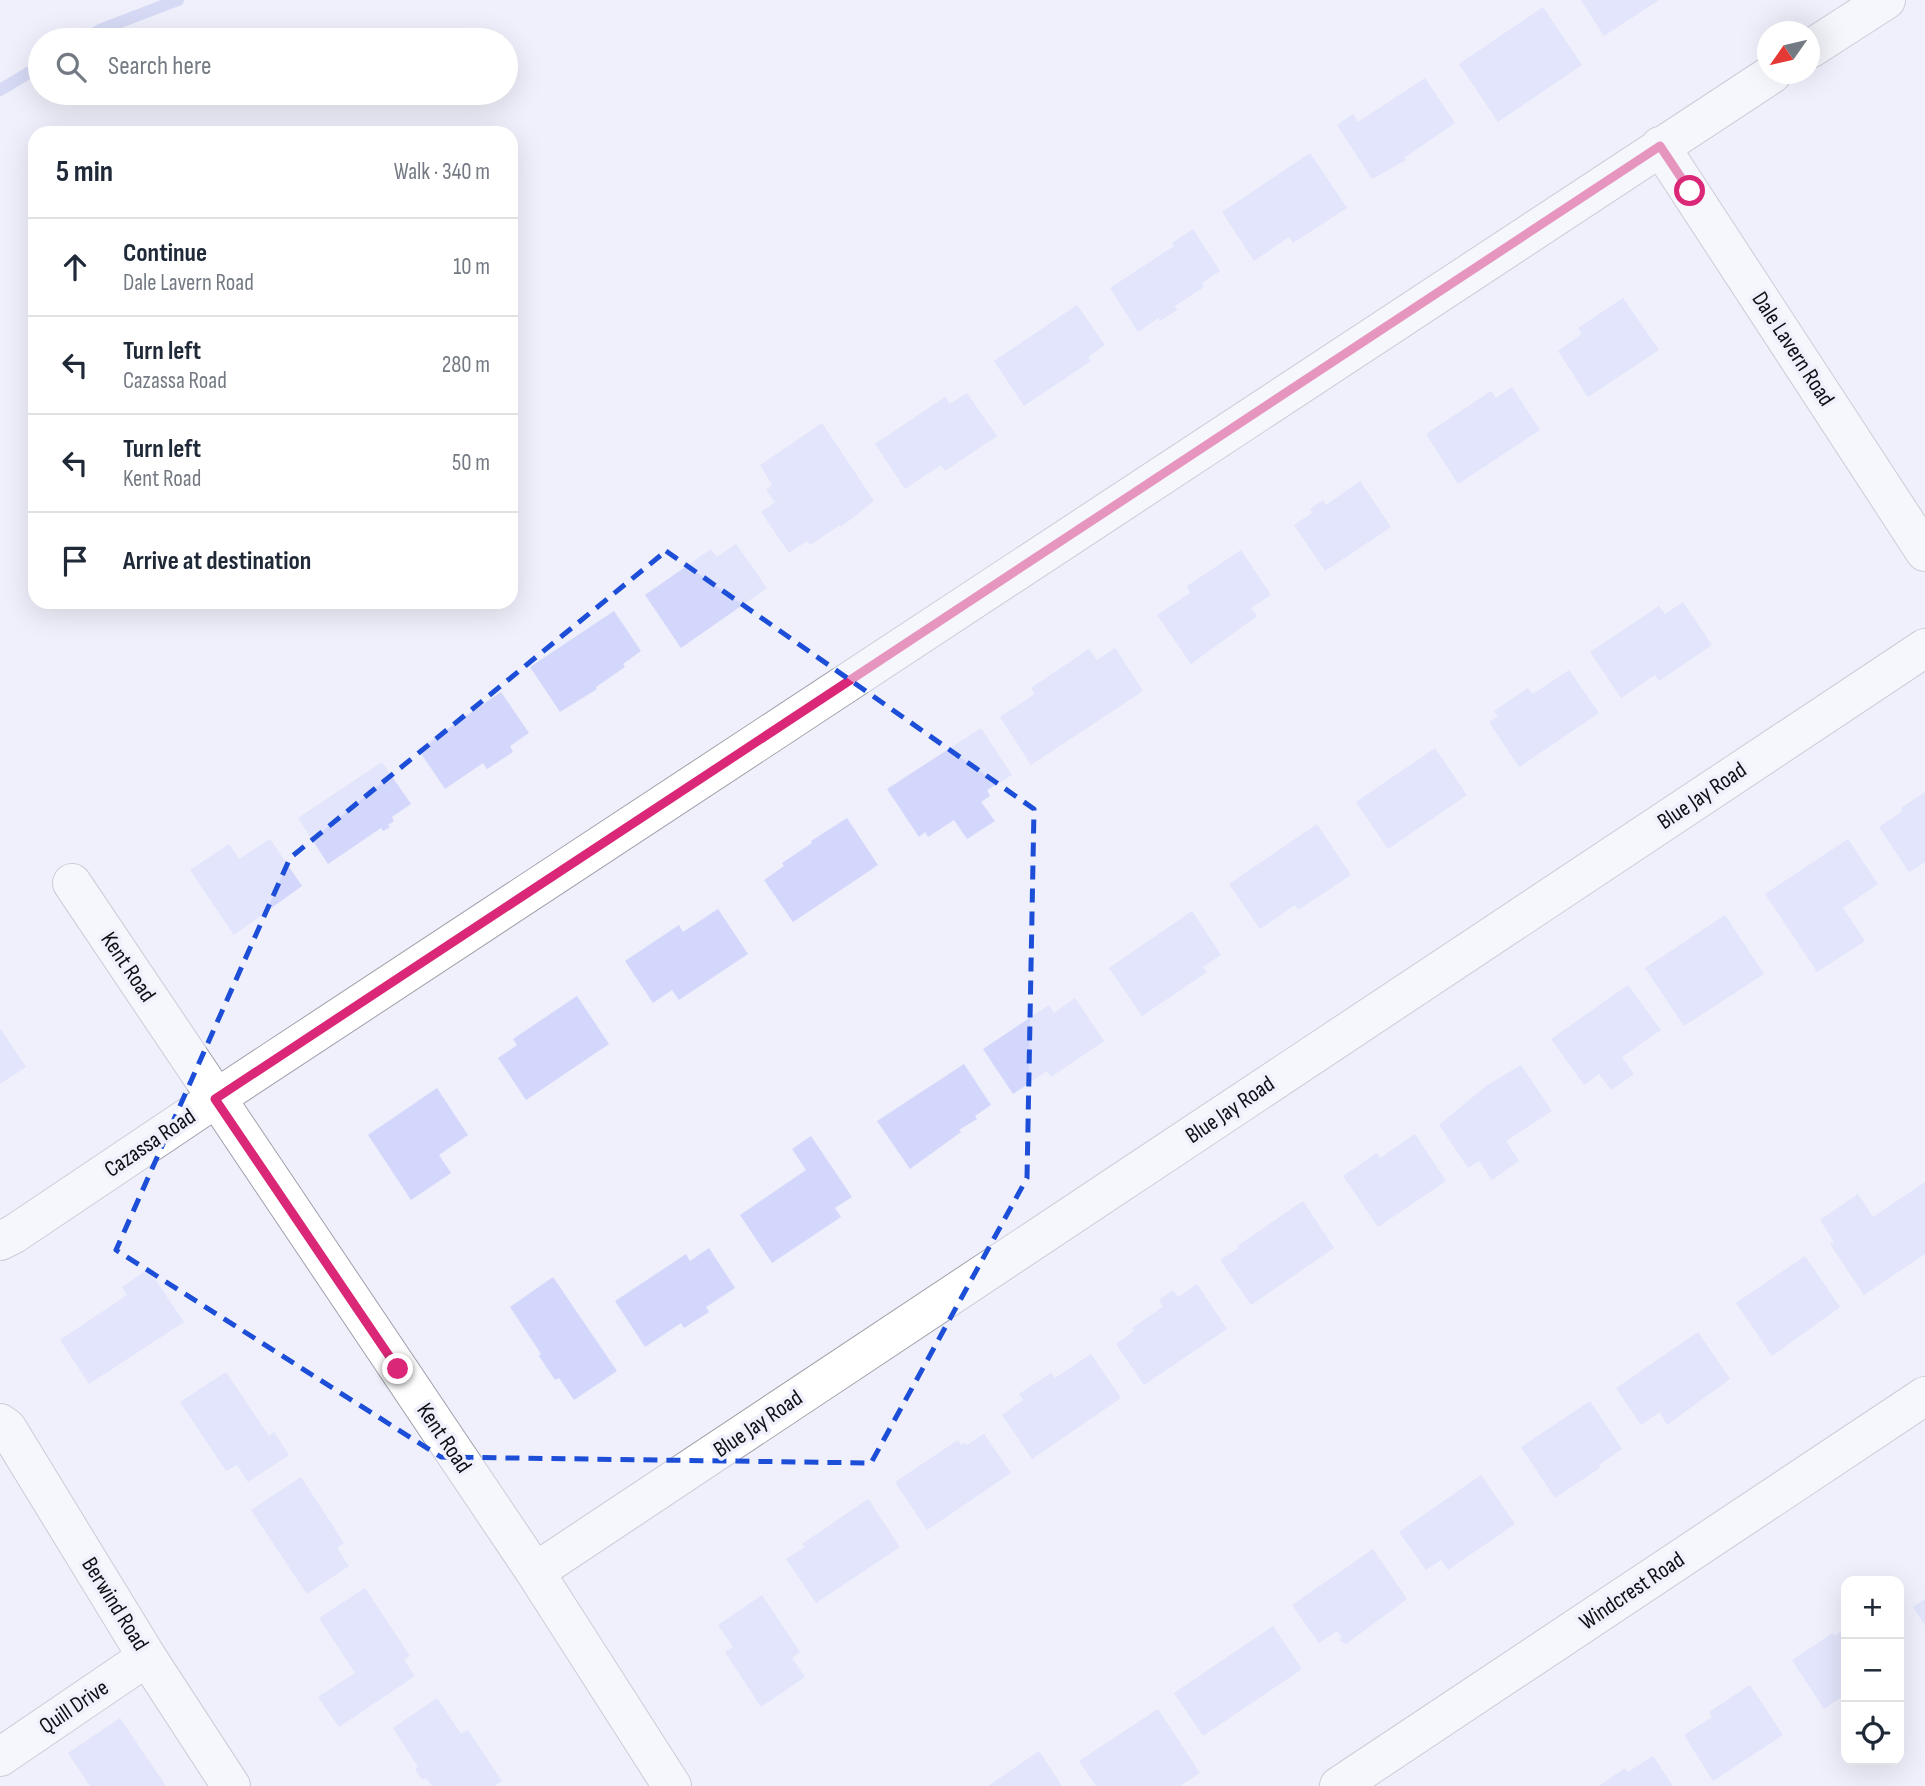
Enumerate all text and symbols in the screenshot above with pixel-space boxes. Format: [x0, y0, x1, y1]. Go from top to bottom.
north arrow [1757, 21, 1820, 84]
search box [28, 28, 518, 105]
icon: search [52, 48, 90, 86]
text: Search here [108, 51, 211, 82]
text: 5 min [56, 154, 113, 190]
text: Walk · 340 m [394, 158, 490, 186]
route start [1674, 175, 1705, 206]
text: Continue [123, 238, 207, 269]
icon: ahead [56, 248, 94, 286]
text: 10 m [453, 253, 490, 281]
text: Dale Lavern Road [123, 269, 254, 297]
street label: Dale Lavern Road [1746, 287, 1840, 411]
text: Turn left [123, 336, 201, 367]
icon: left [56, 346, 94, 384]
text: 280 m [442, 351, 490, 379]
text: Cazassa Road [123, 367, 227, 395]
text: Turn left [123, 434, 201, 465]
icon: left [56, 444, 94, 482]
text: 50 m [452, 449, 490, 477]
text: Kent Road [123, 465, 201, 493]
icon: arrive [56, 542, 94, 580]
text: Arrive at destination [123, 546, 311, 577]
street label: Blue Jay Road [1652, 756, 1752, 836]
street label: Kent Road [95, 927, 161, 1007]
street label: Blue Jay Road [1180, 1070, 1280, 1150]
street label: Cazassa Road [99, 1102, 201, 1184]
route end [382, 1353, 413, 1384]
street label: Blue Jay Road [708, 1384, 808, 1464]
street label: Kent Road [411, 1398, 477, 1478]
street label: Windcrest Road [1574, 1546, 1690, 1636]
street label: Berwind Road [75, 1552, 155, 1656]
map controls [1841, 1576, 1904, 1765]
button: + [1841, 1576, 1904, 1639]
button: − [1841, 1639, 1904, 1702]
street label: Quill Drive [34, 1674, 114, 1740]
button: locate [1841, 1702, 1904, 1765]

